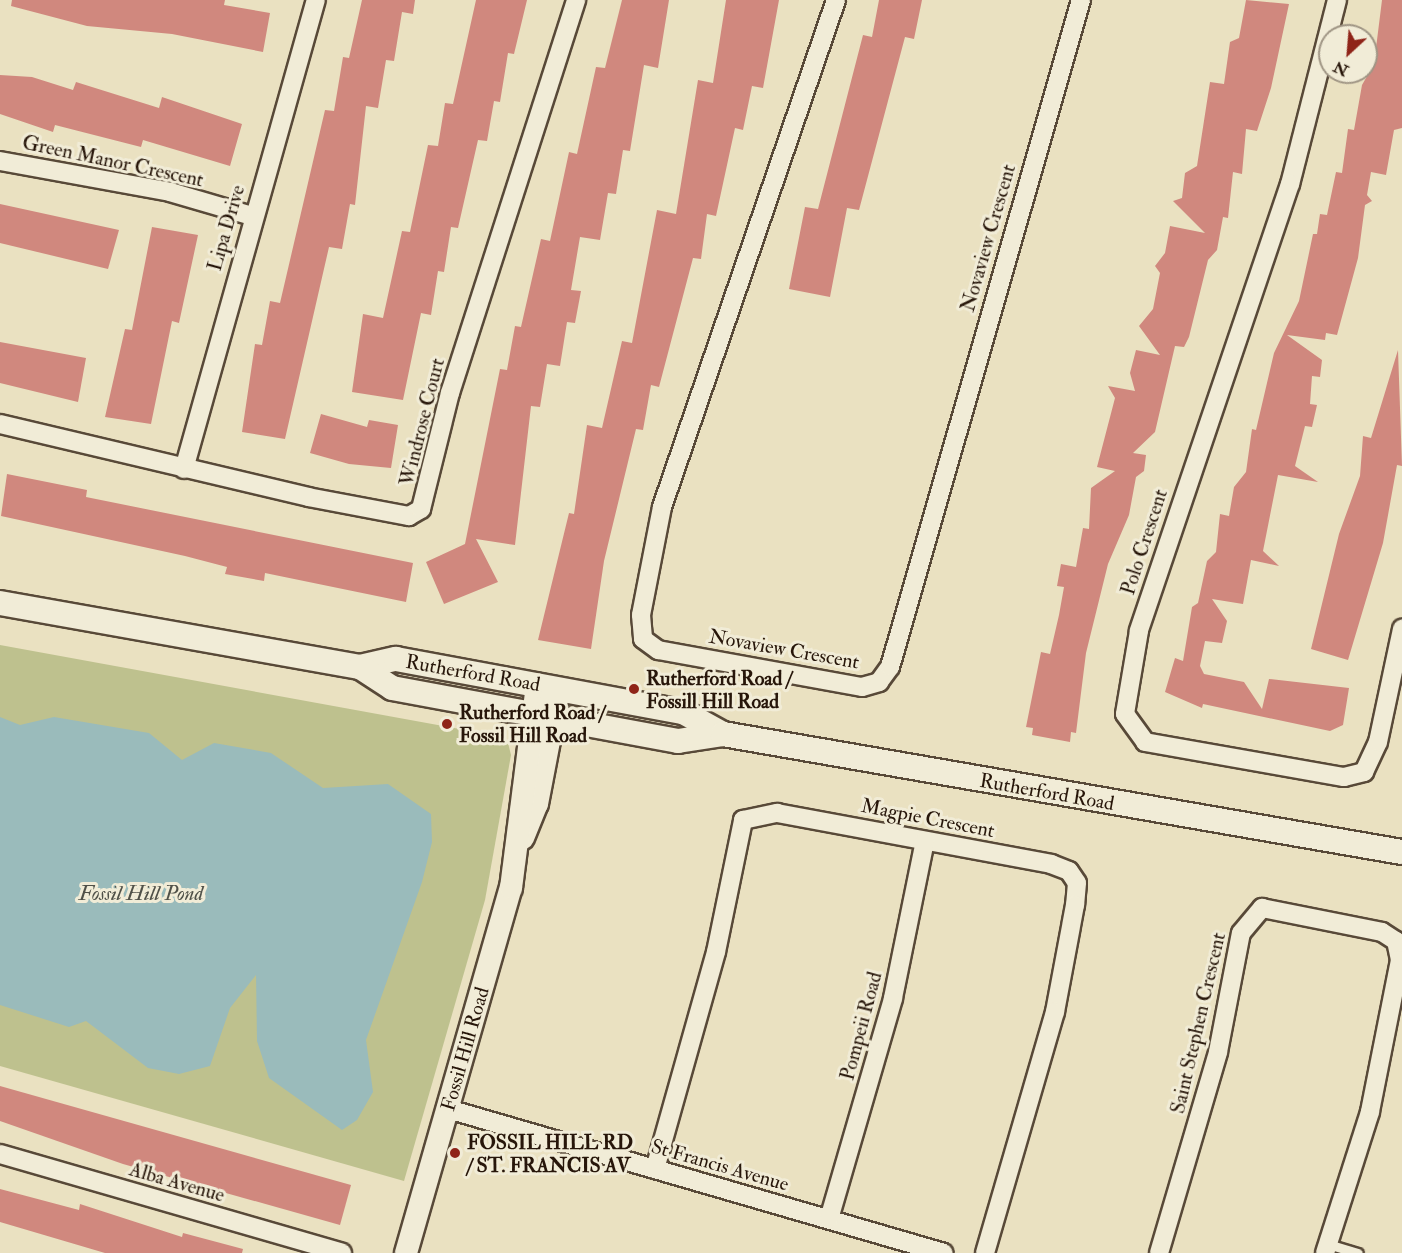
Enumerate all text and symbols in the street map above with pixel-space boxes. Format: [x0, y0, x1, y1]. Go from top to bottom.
north arrow [1318, 24, 1378, 84]
text: N [1330, 56, 1352, 81]
street label: Green Manor Crescent [20, 130, 206, 192]
street label: Novaview Crescent [955, 162, 1021, 314]
street label: Lipa Drive [202, 182, 250, 274]
street label: Windrose Court [395, 356, 449, 488]
street label: Polo Crescent [1116, 486, 1172, 598]
street label: Novaview Crescent [707, 624, 861, 674]
street label: Rutherford Road [404, 649, 542, 697]
place label: Rutherford Road / Fossill Hill Road [646, 666, 792, 713]
marker: Rutherford Road / Fossill Hill Road [627, 682, 641, 696]
place label: Rutherford Road / Fossil Hill Road [459, 700, 605, 747]
marker: Rutherford Road / Fossil Hill Road [440, 717, 454, 731]
street label: Rutherford Road [978, 768, 1116, 816]
street label: Magpie Crescent [859, 793, 997, 843]
water label: Fossil Hill Pond [79, 881, 203, 907]
street label: Saint Stephen Crescent [1165, 930, 1231, 1116]
street label: Pompeii Road [835, 969, 887, 1083]
street label: Fossil Hill Road [436, 984, 494, 1114]
place label: FOSSIL HILL RD / ST. FRANCIS AV [467, 1130, 633, 1177]
street label: St Francis Avenue [648, 1134, 792, 1196]
marker: FOSSIL HILL RD / ST. FRANCIS AV [448, 1146, 462, 1160]
street label: Alba Avenue [127, 1157, 227, 1207]

